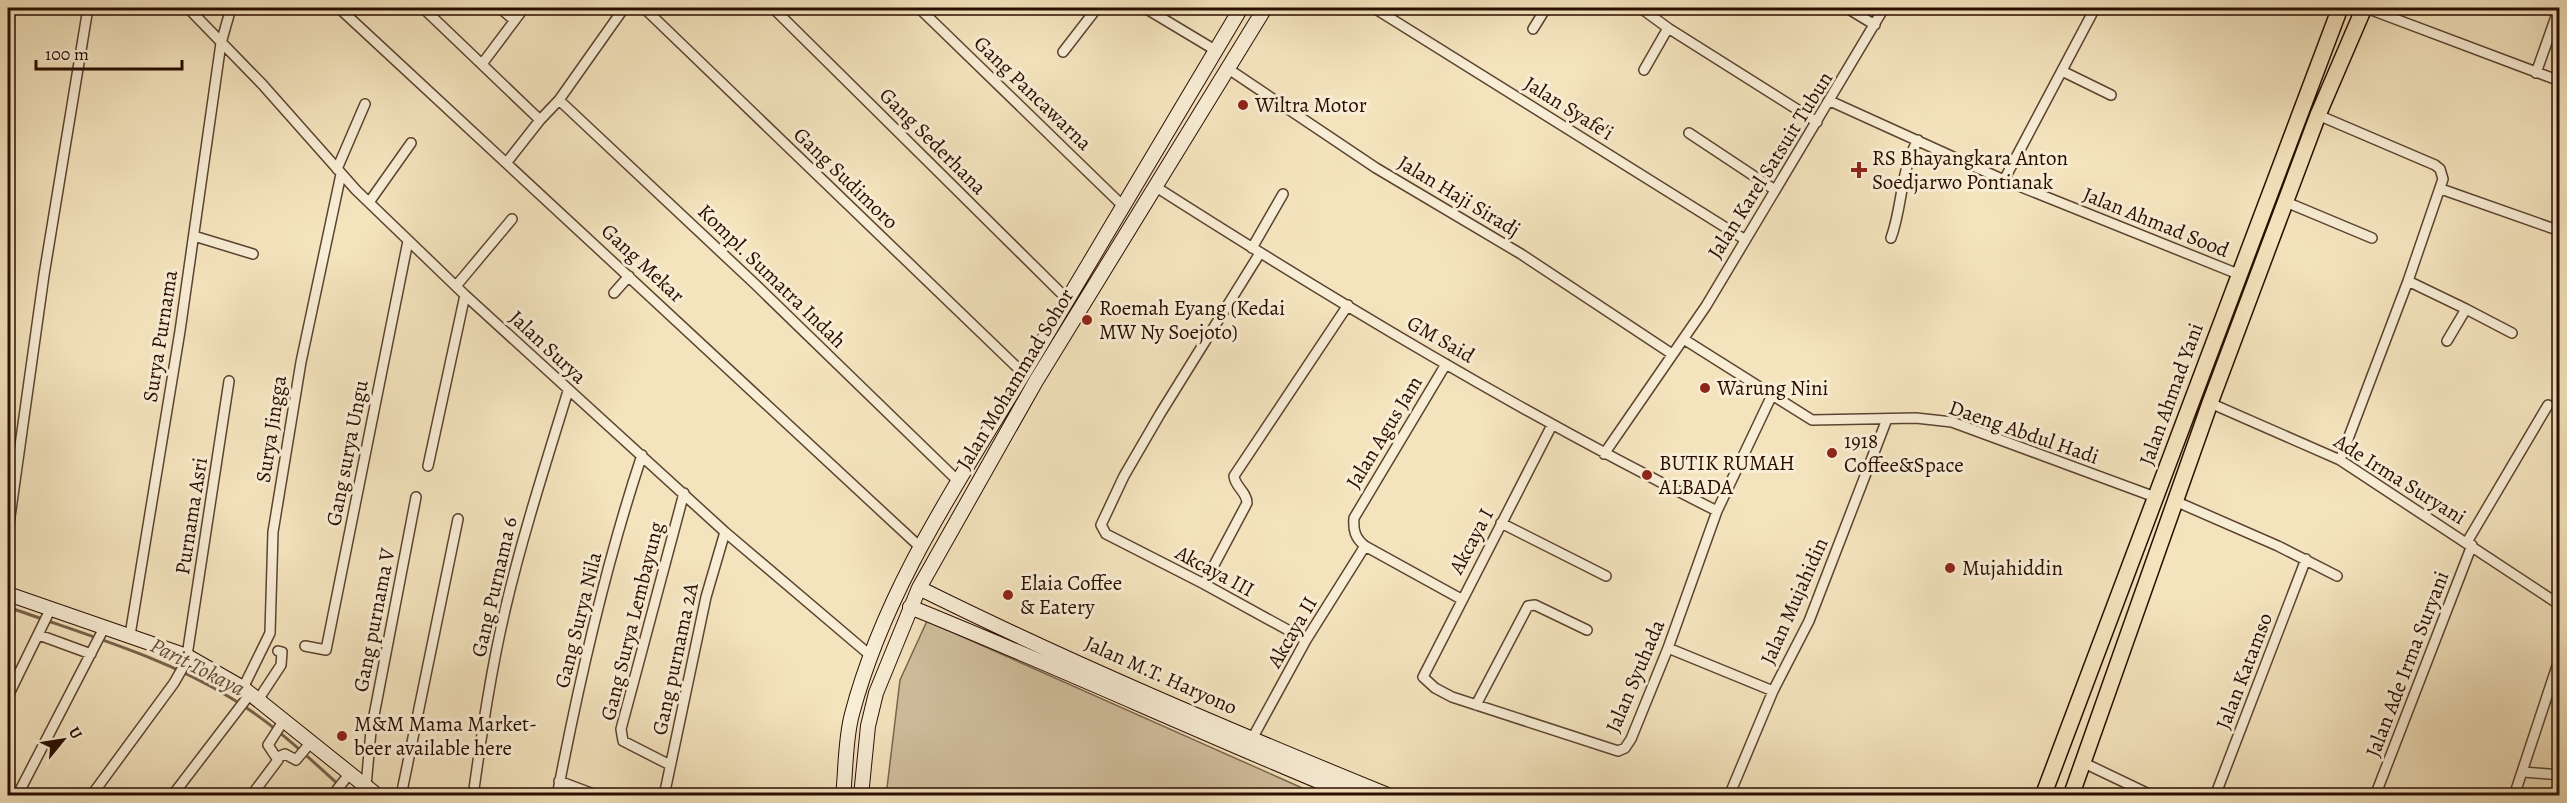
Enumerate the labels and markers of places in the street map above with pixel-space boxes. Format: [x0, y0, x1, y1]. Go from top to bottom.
place label: Wiltra Motor [1254, 91, 1367, 119]
marker: Wiltra Motor [1236, 98, 1250, 112]
place label: RS Bhayangkara Anton Soedjarwo Pontianak [1872, 144, 2068, 196]
marker: RS Bhayangkara Anton Soedjarwo Pontianak [1850, 161, 1868, 179]
place label: Roemah Eyang (Kedai MW Ny Soejoto) [1099, 294, 1285, 346]
marker: Roemah Eyang (Kedai MW Ny Soejoto) [1080, 313, 1094, 327]
place label: Warung Nini [1716, 374, 1829, 402]
marker: Warung Nini [1698, 381, 1712, 395]
place label: 1918 Coffee&Space [1844, 427, 1964, 479]
marker: 1918 Coffee&Space [1825, 446, 1839, 460]
place label: BUTIK RUMAH ALBADA [1658, 449, 1795, 501]
marker: BUTIK RUMAH ALBADA [1640, 468, 1654, 482]
place label: Mujahiddin [1962, 554, 2063, 582]
marker: Mujahiddin [1943, 561, 1957, 575]
place label: Elaia Coffee & Eatery [1020, 569, 1122, 621]
marker: Elaia Coffee & Eatery [1001, 588, 1015, 602]
place label: M&M Mama Market- beer available here [354, 710, 537, 762]
marker: M&M Mama Market- beer available here [335, 729, 349, 743]

